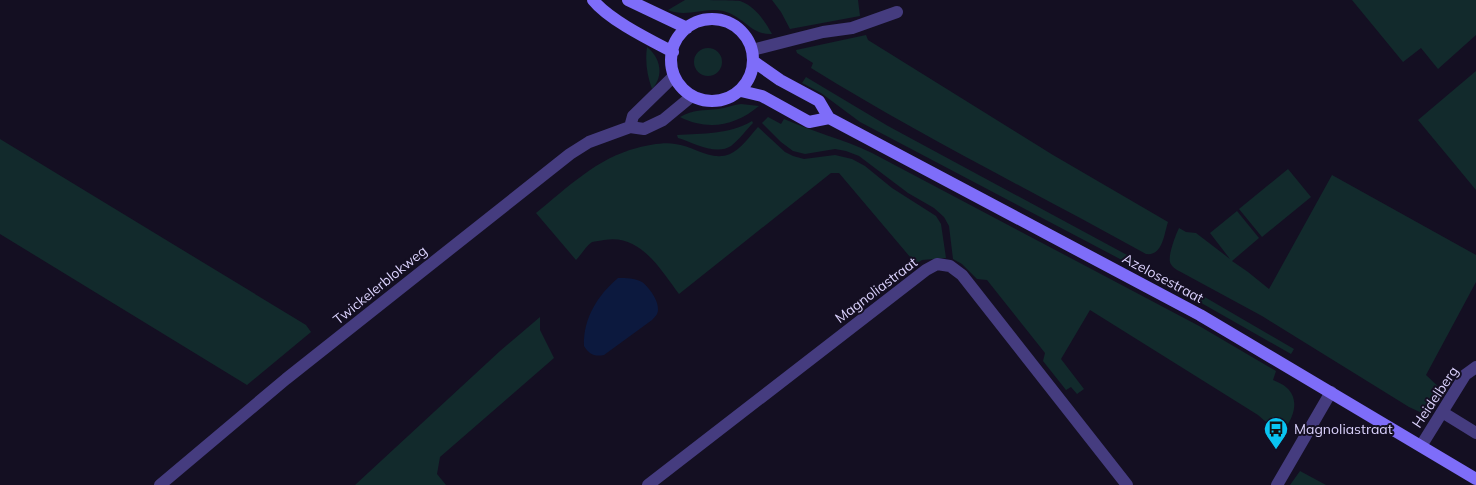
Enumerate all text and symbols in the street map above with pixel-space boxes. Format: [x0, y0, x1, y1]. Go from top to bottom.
street label: Twickelerblokweg [329, 242, 431, 328]
street label: Azelosestraat [1119, 249, 1207, 307]
street label: Magnoliastraat [831, 253, 921, 327]
street label: Heidelberg [1408, 363, 1462, 431]
bus stop icon: Magnoliastraat [1263, 416, 1289, 450]
place label: Magnoliastraat [1294, 420, 1393, 438]

